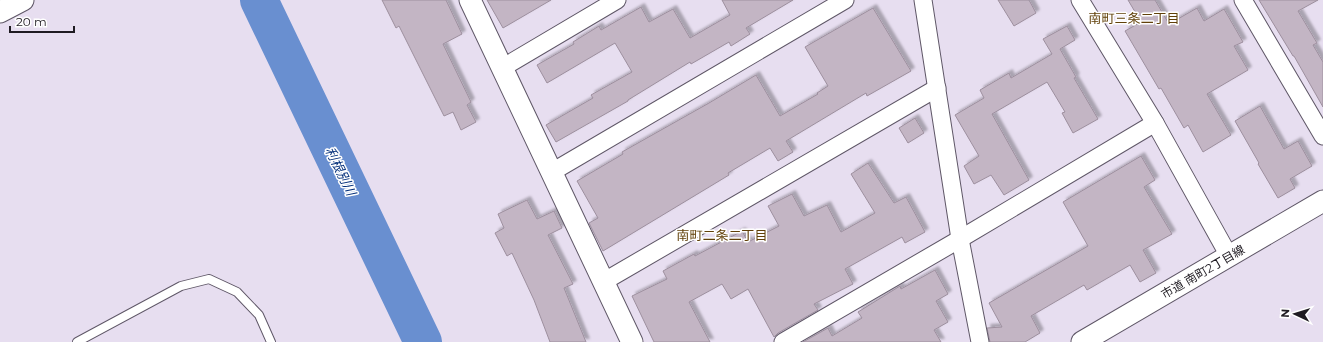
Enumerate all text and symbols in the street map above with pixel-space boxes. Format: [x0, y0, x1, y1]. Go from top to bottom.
scale bar [10, 8, 74, 34]
district label: 南町三条二丁目 [1088, 10, 1180, 26]
text: 20 m [16, 14, 47, 29]
water label: 利根別川 [322, 144, 360, 200]
district label: 南町二条二丁目 [676, 227, 768, 243]
street label: 市道 南町2丁目線 [1158, 242, 1247, 302]
north arrow [1275, 294, 1315, 334]
text: N [1278, 308, 1292, 318]

